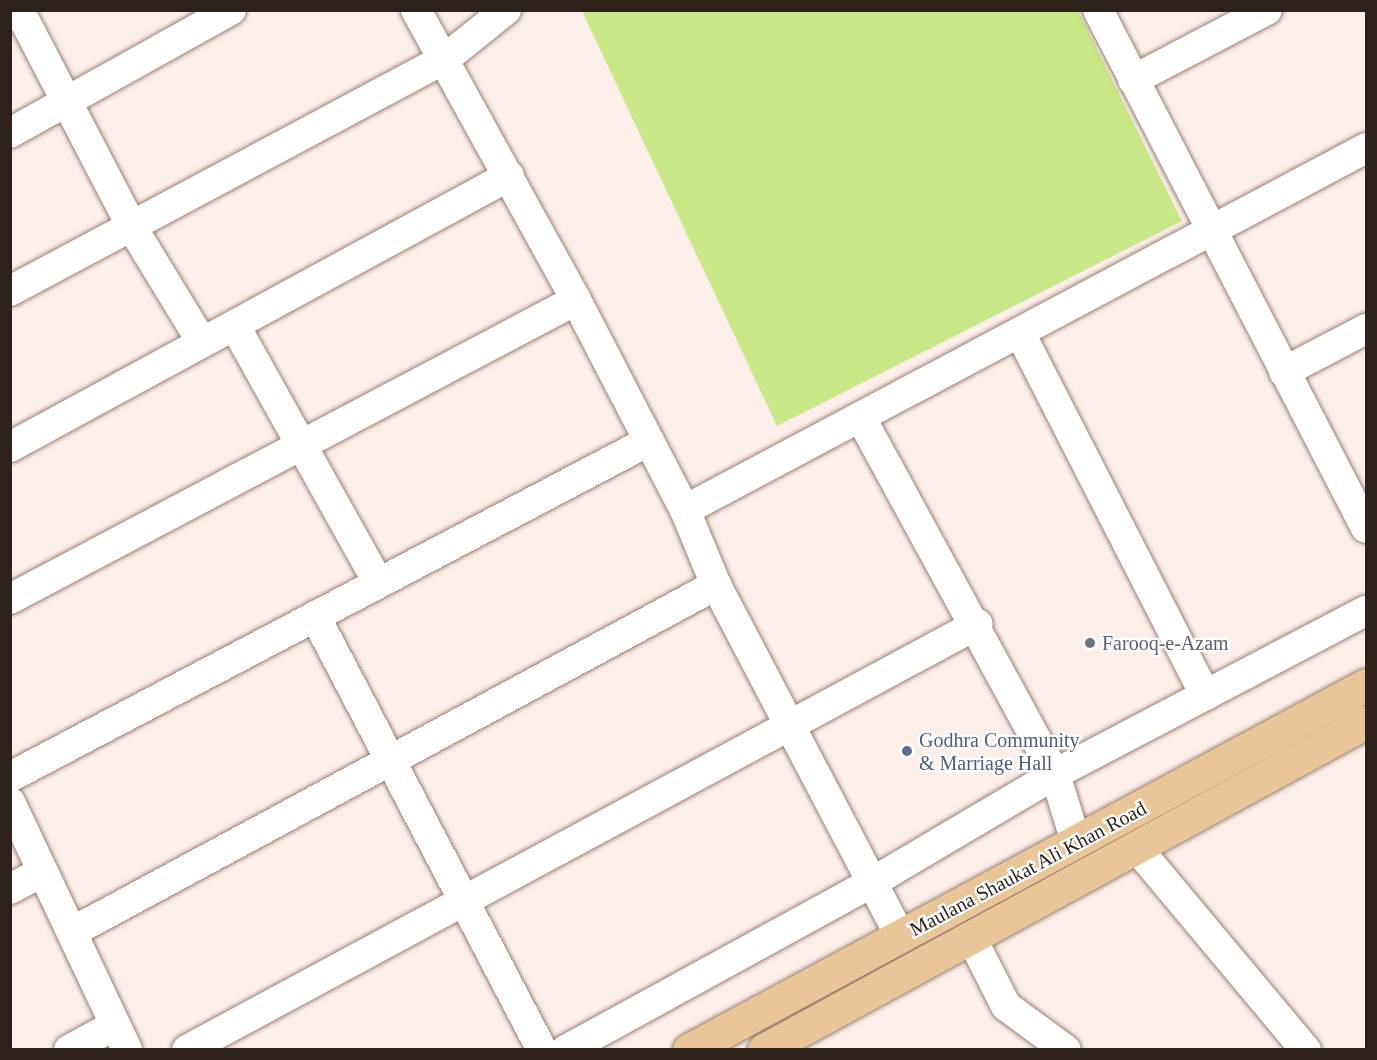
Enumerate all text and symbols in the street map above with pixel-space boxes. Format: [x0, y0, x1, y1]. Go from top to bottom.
place label: Farooq-e-Azam [1102, 631, 1229, 655]
marker: Farooq-e-Azam [1083, 636, 1097, 650]
place label: Godhra Community & Marriage Hall [919, 728, 1080, 775]
marker: Godhra Community & Marriage Hall [900, 744, 914, 758]
street label: Maulana Shaukat Ali Khan Road [905, 796, 1151, 942]

